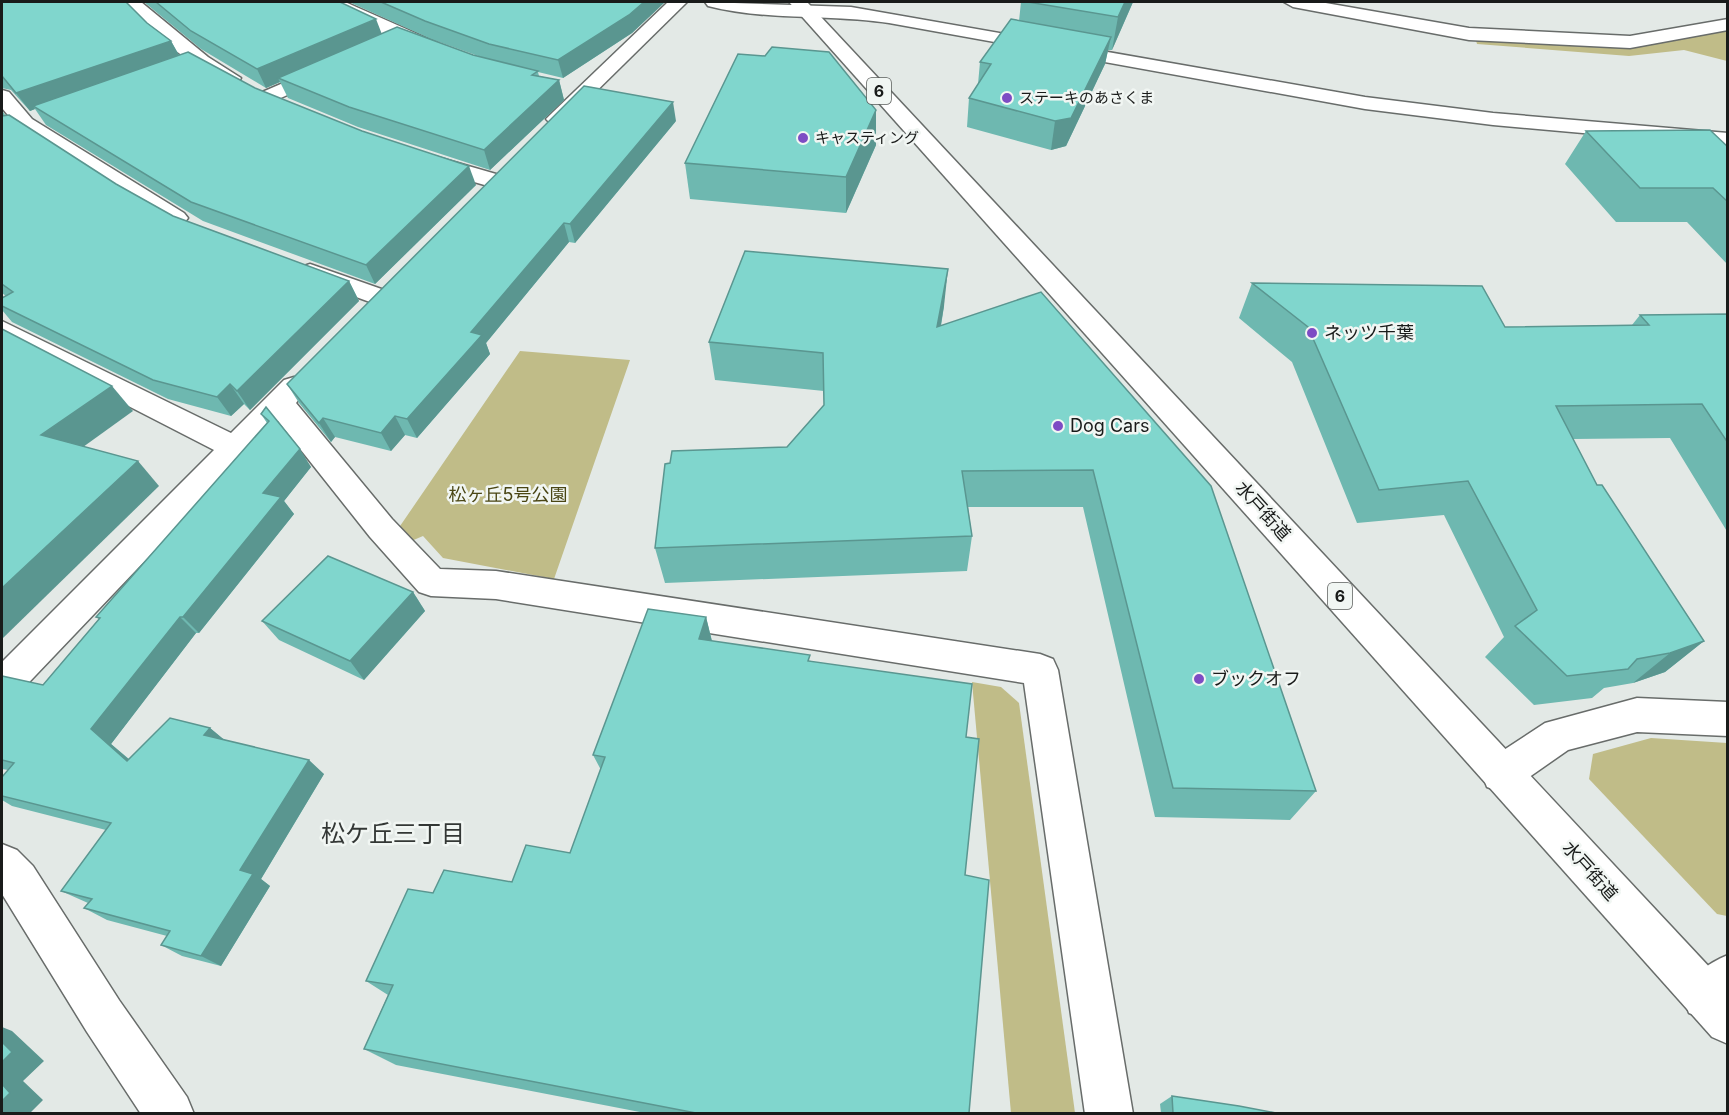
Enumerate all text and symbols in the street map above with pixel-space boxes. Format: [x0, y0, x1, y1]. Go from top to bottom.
road number: 6 [867, 78, 891, 104]
place label: ステーキのあさくま [1019, 88, 1154, 107]
marker: ステーキのあさくま [1000, 91, 1014, 105]
place label: キャスティング [815, 128, 919, 147]
marker: キャスティング [796, 131, 810, 145]
place label: ネッツ千葉 [1324, 322, 1414, 343]
marker: ネッツ千葉 [1305, 326, 1319, 340]
place label: Dog Cars [1070, 415, 1149, 436]
marker: Dog Cars [1051, 419, 1065, 433]
street label: 水戸街道 [1231, 477, 1295, 544]
park label: 松ヶ丘5号公園 [449, 484, 567, 505]
road number: 6 [1328, 583, 1352, 609]
place label: ブックオフ [1211, 668, 1301, 689]
marker: ブックオフ [1192, 672, 1206, 686]
district label: 松ケ丘三丁目 [321, 819, 465, 848]
street label: 水戸街道 [1558, 837, 1622, 904]

